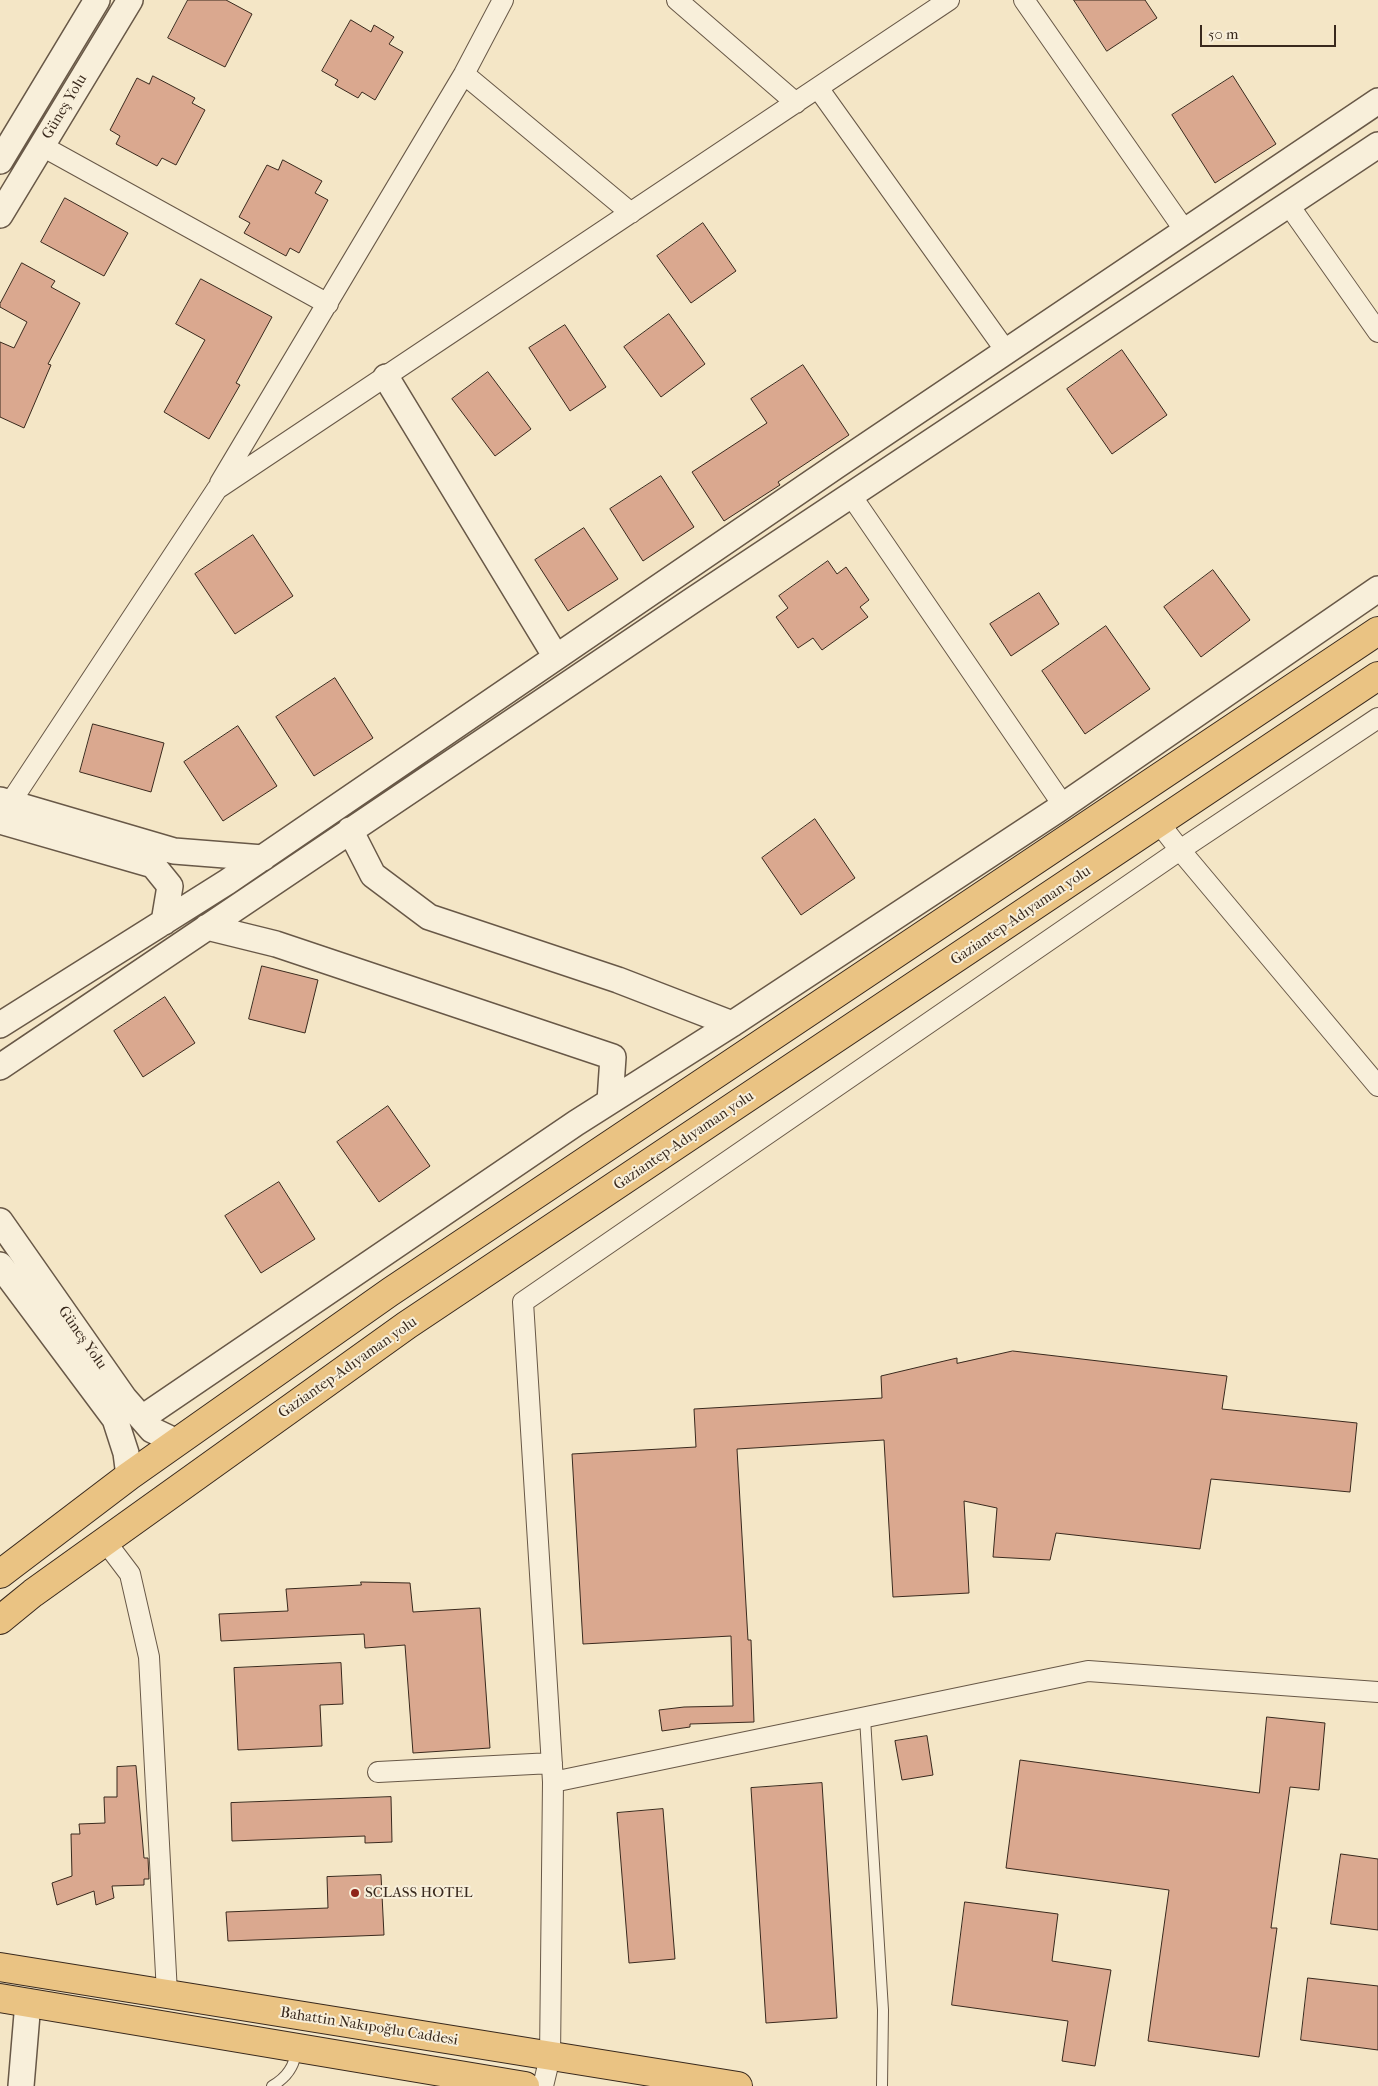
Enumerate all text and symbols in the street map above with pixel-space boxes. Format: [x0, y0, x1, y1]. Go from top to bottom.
scale bar [1203, 15, 1339, 47]
text: 50 m [1208, 25, 1238, 43]
street label: Güneş Yolu [39, 71, 91, 143]
street label: Gaziantep-Adıyaman yolu [948, 862, 1094, 970]
street label: Gaziantep-Adıyaman yolu [611, 1087, 757, 1195]
street label: Güneş Yolu [54, 1303, 110, 1373]
street label: Gaziantep-Adıyaman yolu [275, 1313, 421, 1423]
place label: SCLASS HOTEL [365, 1884, 472, 1902]
marker: SCLASS HOTEL [349, 1887, 361, 1899]
street label: Bahattin Nakıpoğlu Caddesi [279, 2004, 459, 2050]

